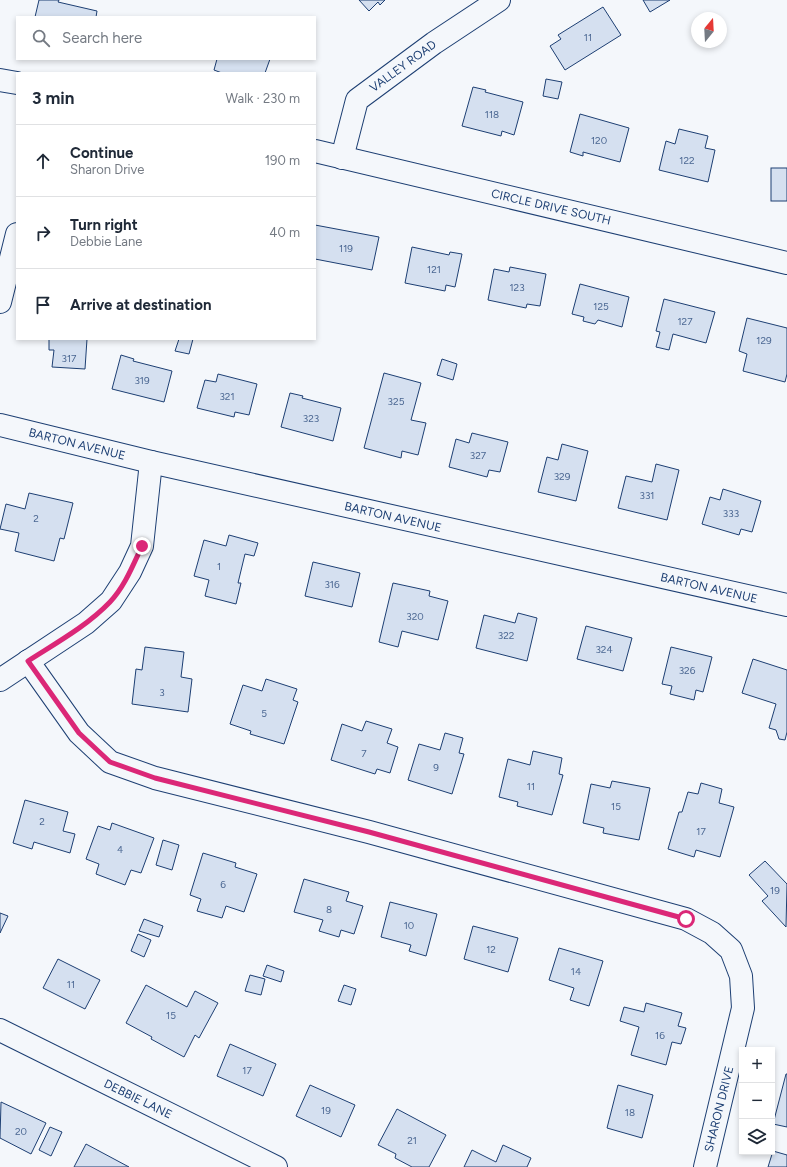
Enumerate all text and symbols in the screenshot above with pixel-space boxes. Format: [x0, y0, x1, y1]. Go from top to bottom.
north arrow [691, 12, 727, 48]
search box [16, 16, 316, 60]
icon: search [30, 27, 52, 49]
text: Search here [62, 29, 142, 47]
house number: 11 [584, 31, 592, 44]
street label: VALLEY ROAD [367, 37, 439, 95]
text: 3 min [32, 88, 74, 108]
text: Walk · 230 m [226, 91, 300, 106]
house number: 118 [485, 108, 499, 121]
house number: 120 [591, 134, 607, 147]
text: Continue [70, 144, 133, 162]
icon: ahead [32, 150, 54, 172]
text: 190 m [265, 153, 300, 168]
house number: 122 [679, 154, 695, 167]
text: Sharon Drive [70, 162, 144, 177]
street label: CIRCLE DRIVE SOUTH [490, 186, 612, 228]
text: Turn right [70, 216, 138, 234]
icon: right [32, 222, 54, 244]
text: 40 m [269, 225, 300, 240]
text: Debbie Lane [70, 234, 142, 249]
house number: 119 [339, 242, 353, 255]
house number: 121 [427, 263, 441, 276]
house number: 123 [509, 281, 525, 294]
icon: arrive [32, 294, 54, 316]
text: Arrive at destination [70, 296, 211, 314]
house number: 125 [593, 300, 609, 313]
house number: 127 [677, 315, 693, 328]
house number: 129 [756, 334, 772, 347]
house number: 317 [62, 352, 77, 365]
house number: 319 [134, 374, 150, 387]
house number: 321 [219, 390, 235, 403]
house number: 325 [388, 395, 405, 408]
house number: 323 [303, 412, 319, 425]
street label: BARTON AVENUE [27, 425, 127, 463]
house number: 327 [470, 449, 487, 462]
house number: 329 [554, 470, 571, 483]
house number: 331 [639, 489, 655, 502]
street label: BARTON AVENUE [343, 499, 443, 535]
house number: 333 [723, 507, 739, 520]
house number: 2 [33, 512, 39, 525]
route end [133, 537, 151, 555]
house number: 1 [217, 560, 221, 573]
street label: BARTON AVENUE [659, 570, 759, 606]
house number: 316 [324, 578, 340, 591]
house number: 320 [406, 610, 424, 623]
house number: 322 [498, 629, 514, 642]
house number: 324 [595, 643, 613, 656]
house number: 326 [679, 664, 696, 677]
house number: 3 [159, 686, 165, 699]
house number: 5 [261, 707, 267, 720]
house number: 7 [361, 747, 367, 760]
house number: 9 [433, 761, 439, 774]
house number: 11 [527, 780, 535, 793]
house number: 15 [611, 800, 621, 813]
house number: 2 [39, 815, 45, 828]
house number: 17 [696, 825, 706, 838]
house number: 4 [117, 843, 123, 856]
house number: 6 [220, 878, 226, 891]
house number: 19 [770, 884, 780, 897]
house number: 8 [326, 903, 332, 916]
route start [677, 910, 695, 928]
house number: 10 [404, 919, 414, 932]
house number: 12 [486, 943, 496, 956]
house number: 14 [571, 965, 581, 978]
house number: 11 [67, 978, 75, 991]
house number: 15 [166, 1009, 176, 1022]
house number: 16 [655, 1029, 665, 1042]
map controls [739, 1047, 775, 1155]
button: + [739, 1047, 775, 1083]
house number: 17 [242, 1064, 252, 1077]
street label: SHARON DRIVE [702, 1065, 736, 1153]
street label: DEBBIE LANE [102, 1076, 174, 1122]
button: − [739, 1083, 775, 1119]
house number: 19 [321, 1104, 331, 1117]
house number: 18 [625, 1106, 635, 1119]
button: layers [739, 1119, 775, 1155]
house number: 20 [15, 1125, 27, 1138]
house number: 21 [407, 1134, 417, 1147]

